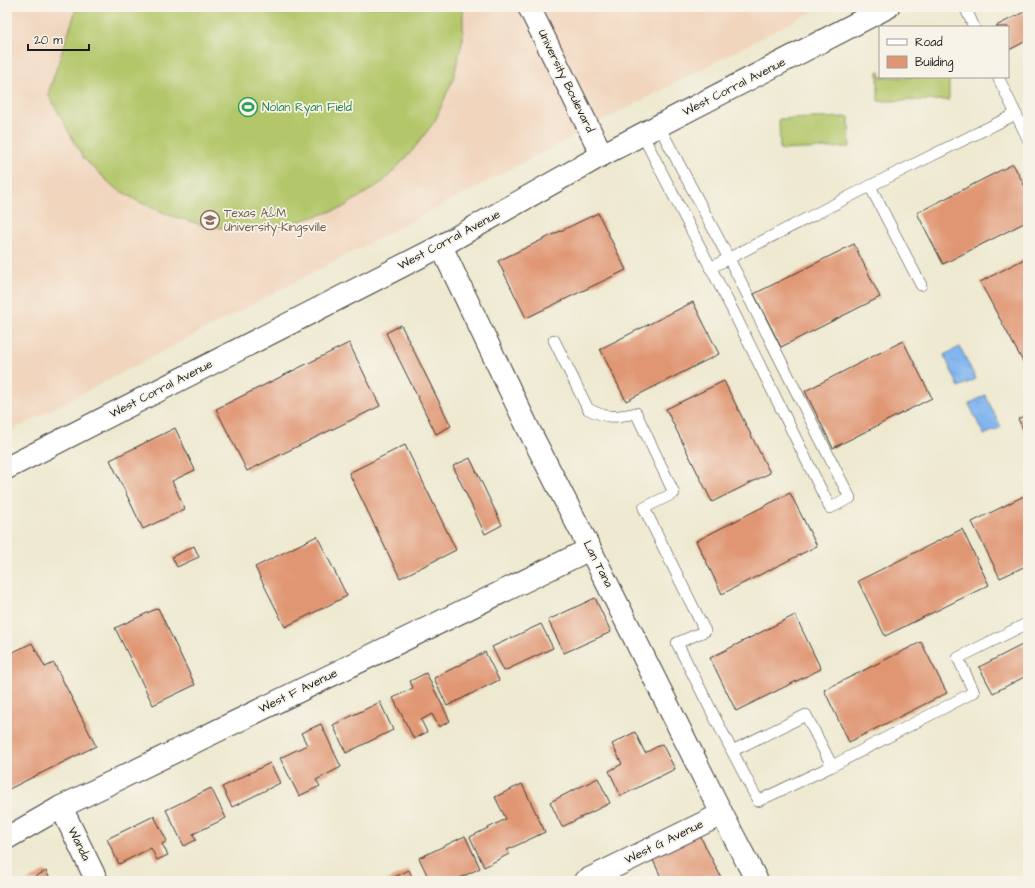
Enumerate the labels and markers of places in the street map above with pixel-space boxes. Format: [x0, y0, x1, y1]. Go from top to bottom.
sports icon: Nolan Ryan Field [237, 96, 259, 118]
place label: Nolan Ryan Field [262, 99, 352, 117]
place label: Texas A&M University-Kingsville [224, 205, 327, 237]
school or university icon: Texas A&M University-Kingsville [199, 209, 221, 231]

